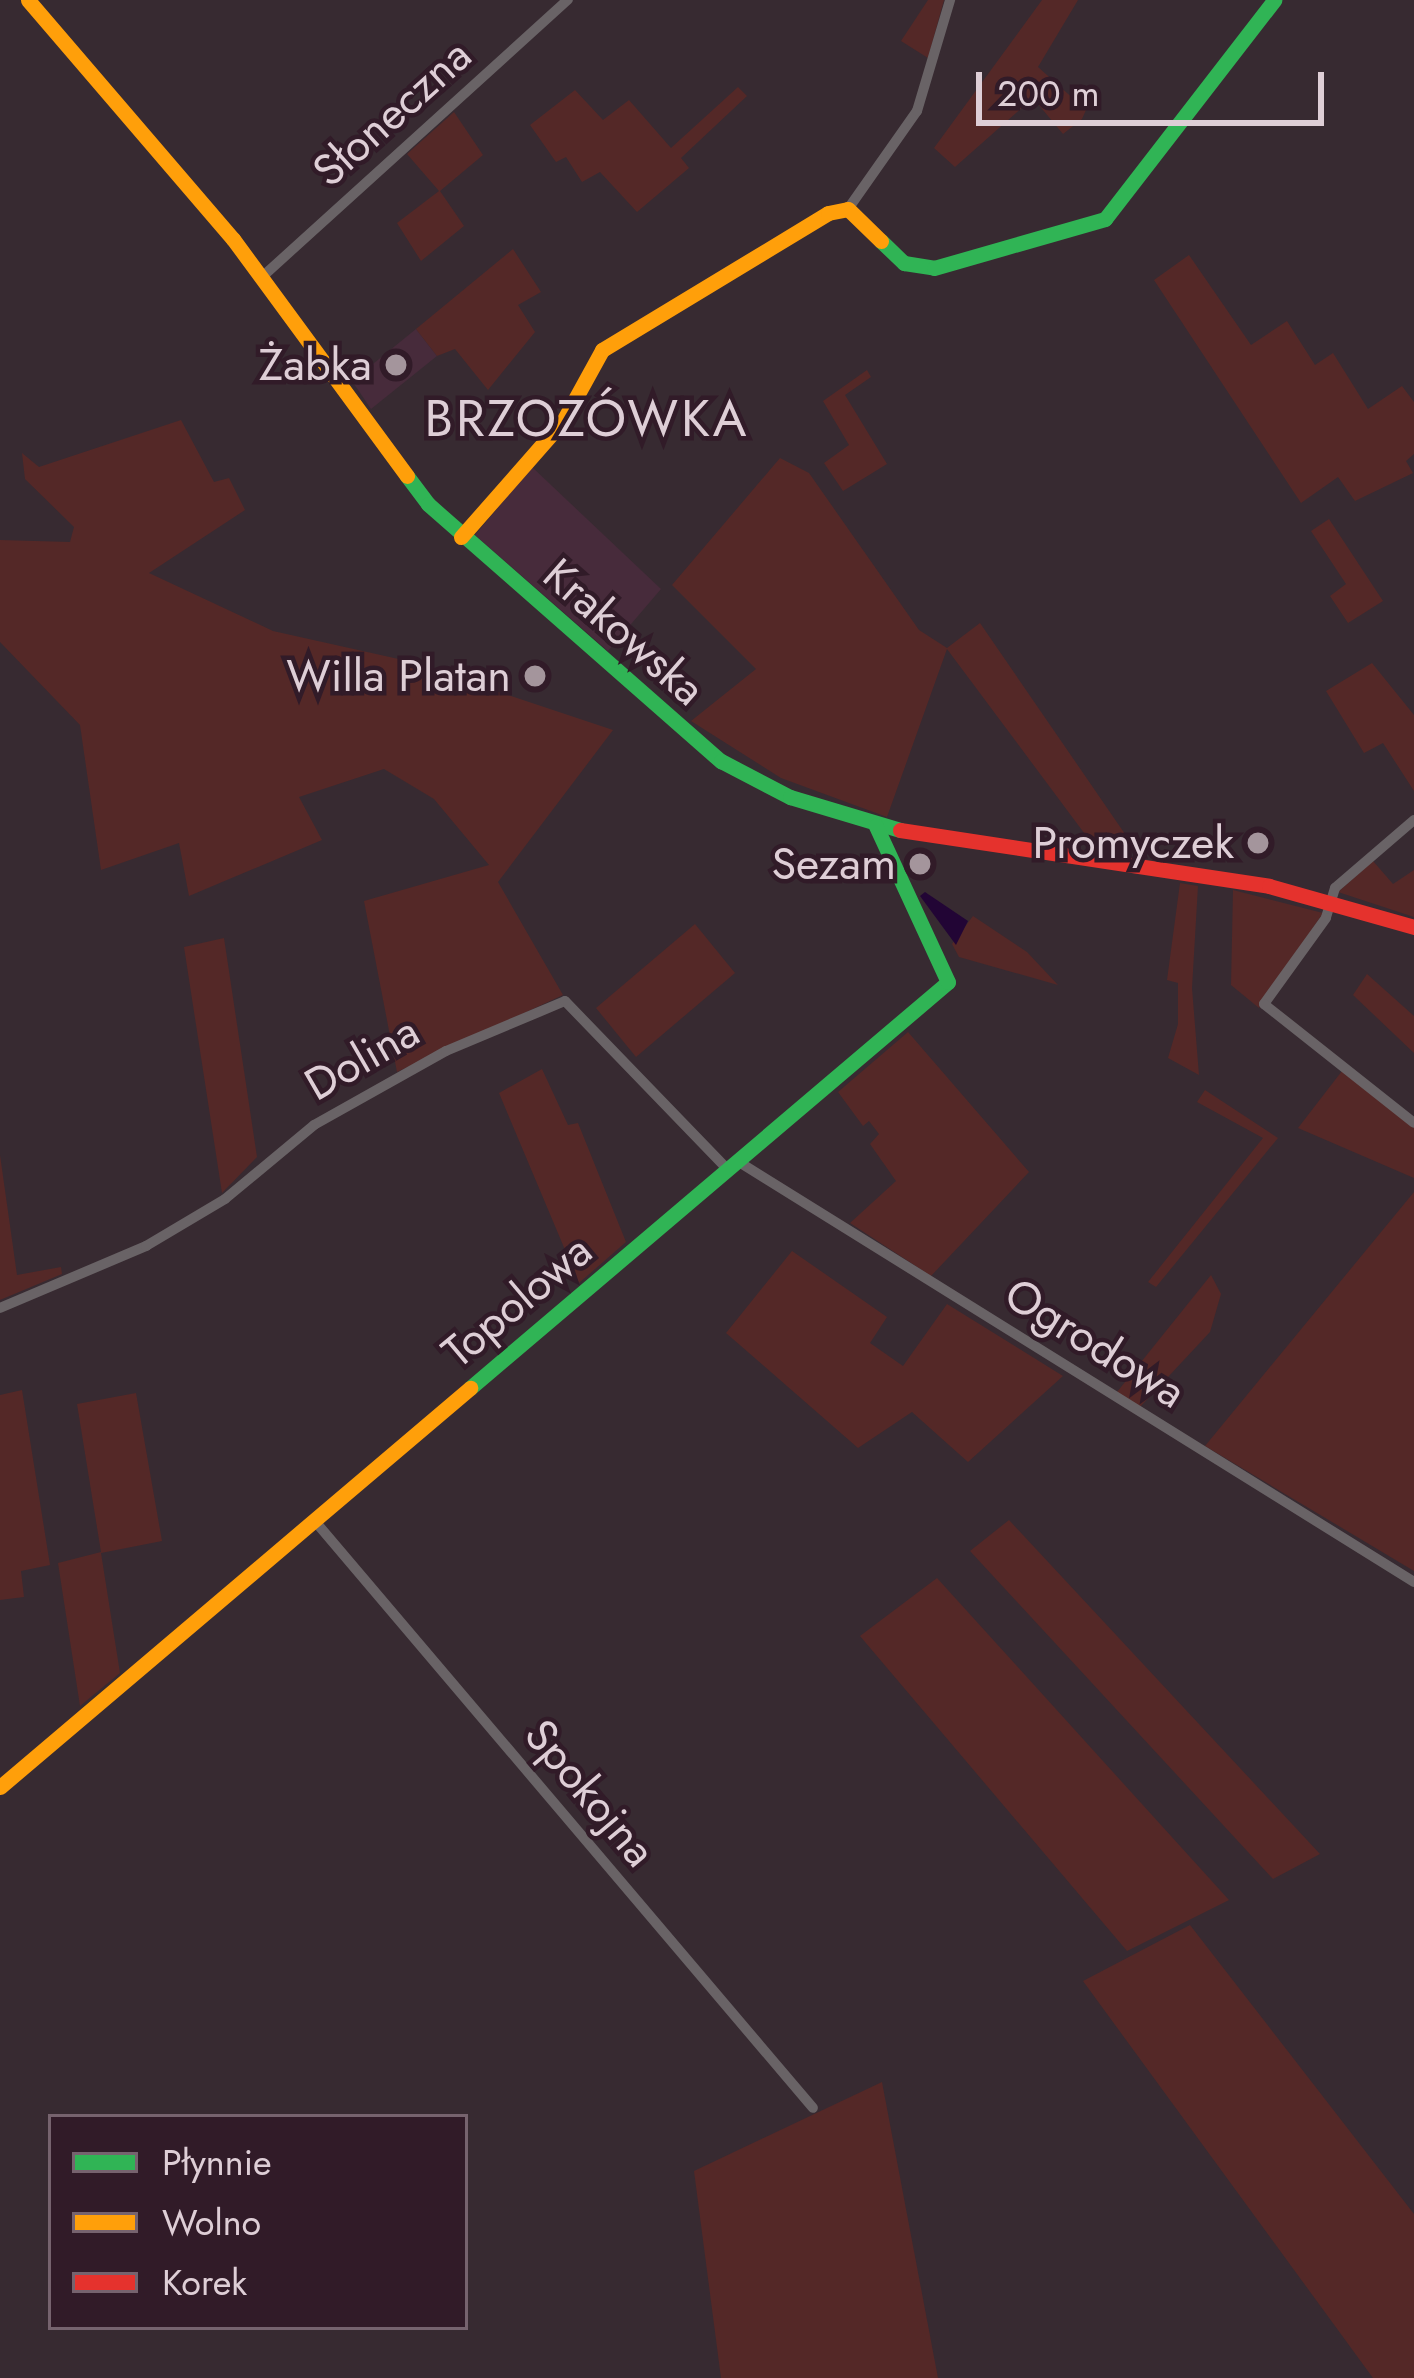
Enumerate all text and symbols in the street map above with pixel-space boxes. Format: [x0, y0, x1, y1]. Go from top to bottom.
street label: Słoneczna [302, 28, 482, 198]
scale bar [982, 48, 1330, 122]
text: 200 m [997, 67, 1100, 119]
place label: Żabka [259, 338, 372, 392]
marker: Żabka [383, 352, 409, 378]
district label: BRZOZÓWKA [425, 387, 749, 449]
street label: Krakowska [532, 547, 716, 717]
place label: Willa Platan [286, 649, 511, 703]
marker: Willa Platan [522, 663, 548, 689]
place label: Promyczek [1032, 816, 1234, 870]
marker: Promyczek [1245, 830, 1271, 856]
place label: Sezam [771, 837, 896, 891]
marker: Sezam [907, 851, 933, 877]
street label: Dolina [295, 1004, 429, 1112]
street label: Topolowa [432, 1223, 602, 1379]
street label: Ogrodowa [995, 1266, 1195, 1420]
street label: Spokojna [513, 1709, 667, 1877]
legend [48, 2114, 468, 2330]
text: Płynnie [162, 2136, 272, 2188]
text: Wolno [162, 2196, 261, 2248]
text: Korek [162, 2256, 247, 2308]

